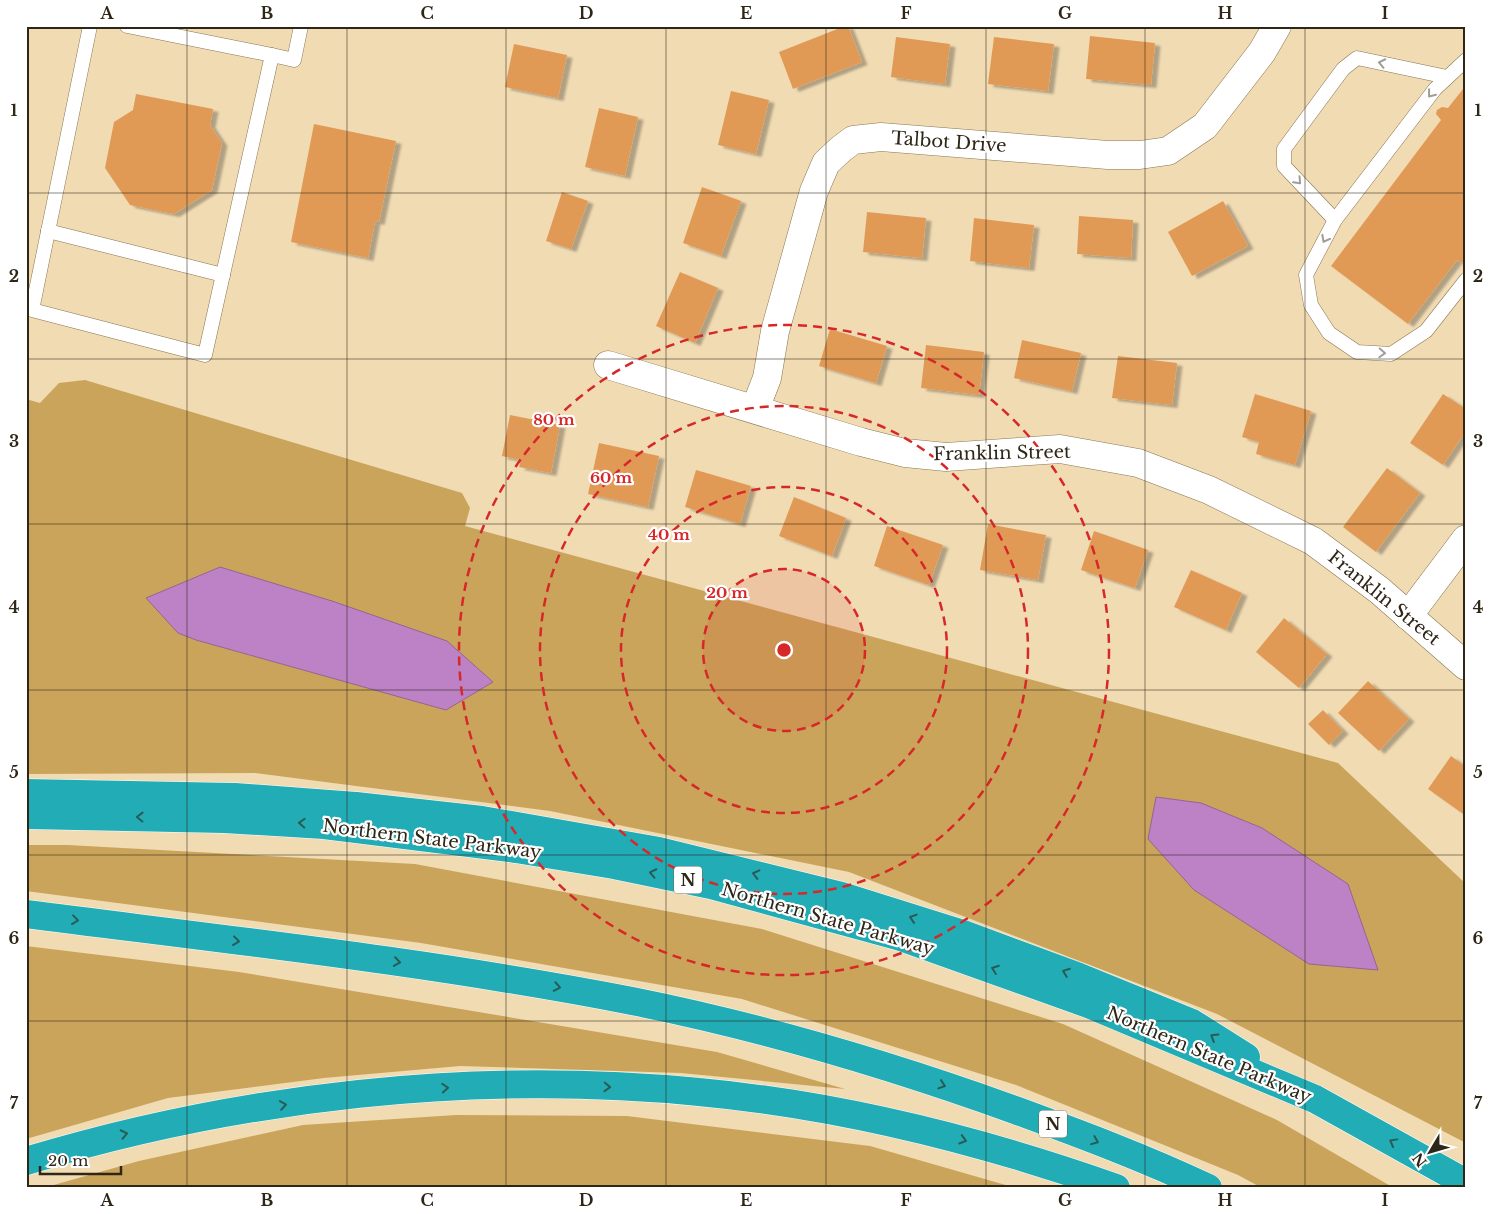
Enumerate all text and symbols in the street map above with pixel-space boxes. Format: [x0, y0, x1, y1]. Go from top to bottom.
text: A [100, 3, 115, 23]
text: B [261, 3, 274, 23]
text: C [420, 3, 434, 23]
text: D [579, 3, 593, 23]
text: E [740, 3, 752, 23]
text: F [900, 3, 912, 23]
text: G [1058, 3, 1072, 23]
text: H [1217, 3, 1233, 23]
text: I [1382, 3, 1389, 23]
one-way arrow [1378, 58, 1387, 69]
one-way arrow [1428, 88, 1436, 97]
text: 1 [11, 100, 18, 120]
text: 1 [1475, 100, 1482, 120]
street label: Talbot Drive [891, 127, 1007, 157]
one-way arrow [1292, 175, 1301, 184]
one-way arrow [1321, 234, 1331, 243]
text: 2 [9, 266, 19, 286]
text: 2 [1473, 266, 1483, 286]
one-way arrow [1378, 348, 1386, 359]
text: 80 m [533, 410, 575, 429]
text: 3 [9, 431, 19, 451]
text: 3 [1473, 431, 1483, 451]
street label: Franklin Street [933, 441, 1071, 465]
text: 60 m [590, 468, 632, 487]
text: 40 m [648, 525, 690, 544]
street label: Franklin Street [1324, 546, 1445, 650]
text: 20 m [706, 583, 748, 602]
text: 4 [9, 597, 19, 617]
text: 4 [1473, 597, 1483, 617]
centre of rings [775, 641, 793, 659]
text: 5 [9, 762, 19, 782]
text: 5 [1473, 762, 1483, 782]
one-way arrow [135, 811, 143, 822]
street label: Northern State Parkway [321, 815, 543, 863]
one-way arrow [298, 818, 306, 829]
road number: N [674, 866, 702, 894]
one-way arrow [649, 868, 658, 879]
one-way arrow [752, 869, 761, 880]
street label: Northern State Parkway [719, 878, 937, 960]
one-way arrow [909, 913, 917, 923]
one-way arrow [71, 914, 79, 925]
text: 6 [9, 928, 20, 948]
text: 6 [1473, 928, 1484, 948]
one-way arrow [232, 935, 240, 946]
one-way arrow [393, 956, 401, 967]
one-way arrow [991, 965, 999, 975]
one-way arrow [1062, 968, 1071, 978]
one-way arrow [553, 982, 562, 992]
street label: Northern State Parkway [1103, 1002, 1315, 1108]
one-way arrow [1211, 1034, 1220, 1043]
one-way arrow [937, 1079, 946, 1089]
one-way arrow [441, 1082, 449, 1093]
one-way arrow [604, 1082, 612, 1092]
text: 7 [10, 1093, 19, 1113]
text: 7 [1474, 1093, 1483, 1113]
one-way arrow [279, 1100, 288, 1110]
road number: N [1039, 1110, 1067, 1138]
north arrow [1404, 1126, 1454, 1176]
one-way arrow [119, 1129, 128, 1140]
one-way arrow [959, 1134, 967, 1144]
one-way arrow [1090, 1134, 1099, 1145]
one-way arrow [1389, 1138, 1398, 1148]
scale bar [40, 1144, 121, 1176]
text: N [1409, 1149, 1431, 1171]
text: 20 m [48, 1151, 88, 1170]
text: A [100, 1190, 115, 1210]
text: B [261, 1190, 274, 1210]
text: C [420, 1190, 434, 1210]
text: D [579, 1190, 593, 1210]
text: E [740, 1190, 752, 1210]
text: F [900, 1190, 912, 1210]
text: G [1058, 1190, 1072, 1210]
text: H [1217, 1190, 1233, 1210]
text: I [1382, 1190, 1389, 1210]

